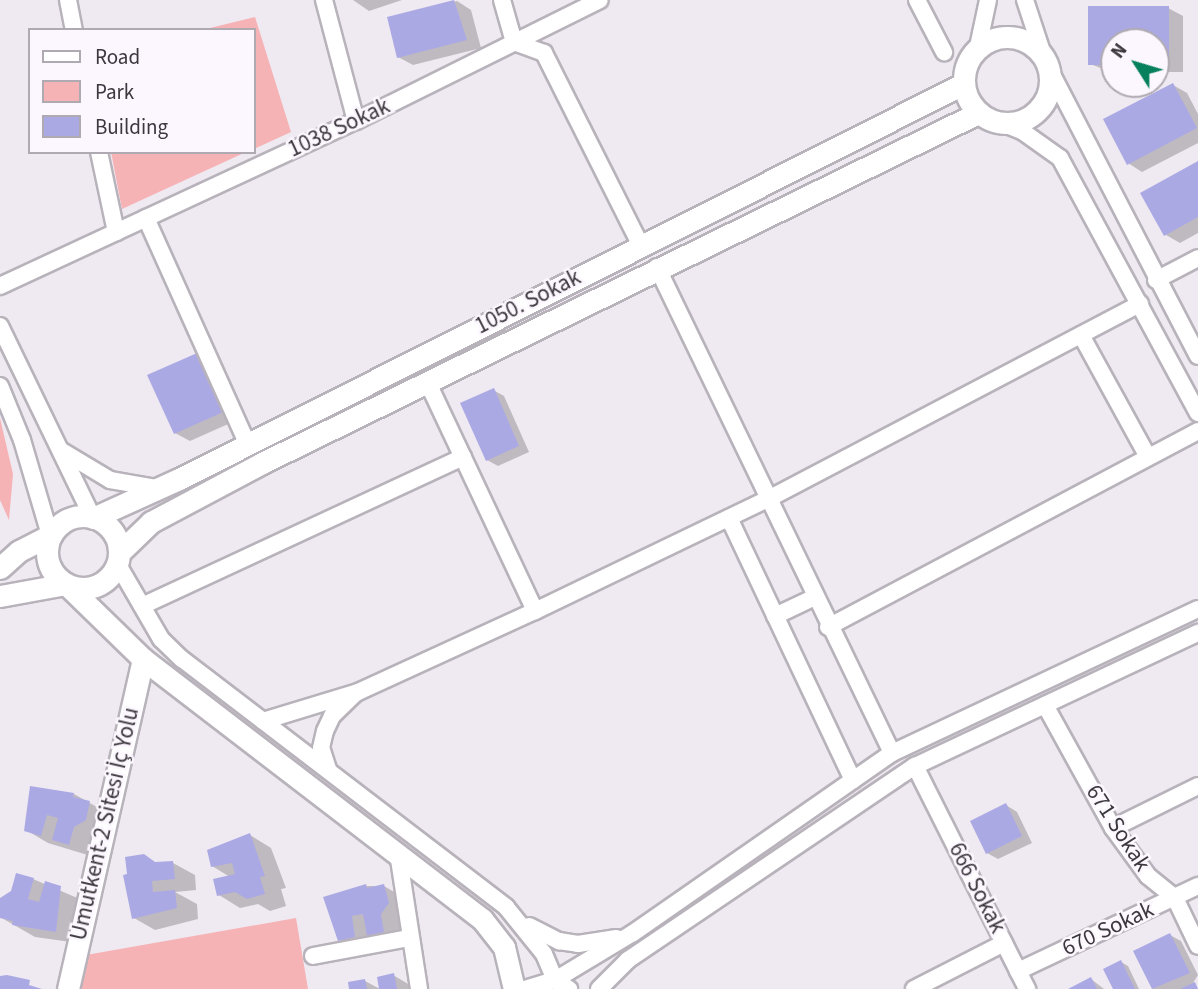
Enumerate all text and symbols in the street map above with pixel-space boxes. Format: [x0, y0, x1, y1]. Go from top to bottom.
legend [28, 28, 256, 154]
north arrow [1100, 28, 1170, 98]
text: N [1105, 38, 1134, 64]
text: Road [95, 42, 140, 72]
text: Park [95, 77, 134, 107]
street label: 1038 Sokak [284, 92, 394, 164]
text: Building [95, 112, 168, 142]
street label: 1050. Sokak [471, 264, 585, 340]
street label: Umutkent-2 Sitesi İç Yolu [65, 705, 145, 943]
street label: 671 Sokak [1080, 779, 1156, 877]
street label: 666 Sokak [943, 838, 1011, 938]
street label: 670 Sokak [1058, 896, 1158, 962]

